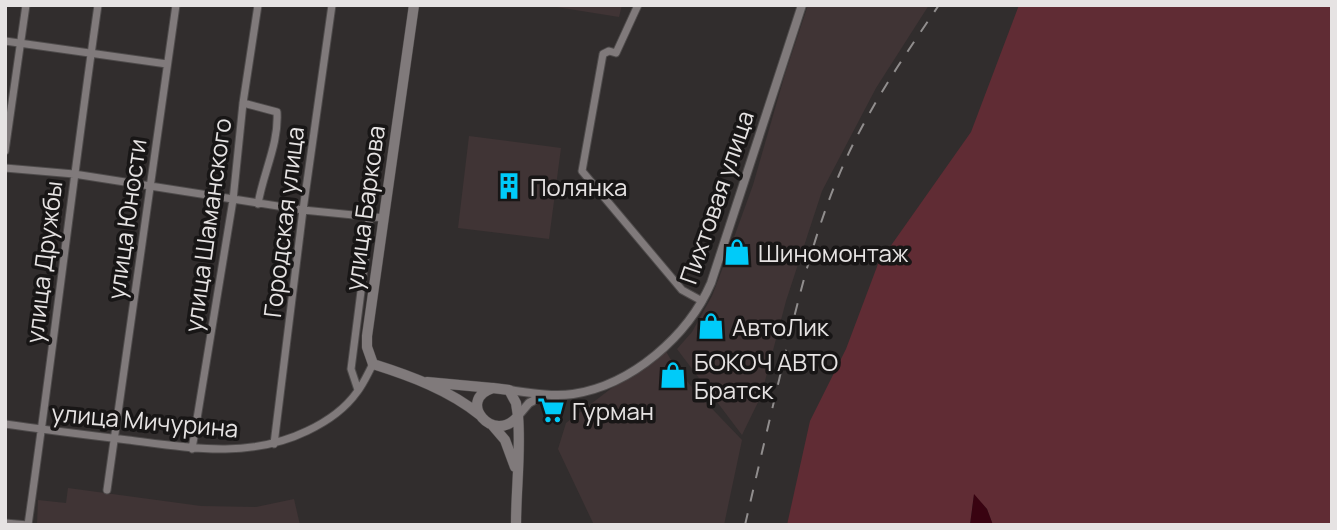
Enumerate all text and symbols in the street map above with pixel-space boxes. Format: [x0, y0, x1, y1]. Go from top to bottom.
street label: Пихтовая улица [671, 106, 761, 288]
street label: улица Шаманского [176, 116, 238, 334]
street label: улица Баркова [336, 123, 392, 293]
street label: Городская улица [255, 125, 311, 319]
street label: улица Юности [98, 137, 154, 301]
place label: Полянка [530, 170, 627, 203]
building icon: Полянка [494, 171, 524, 201]
street label: улица Дружбы [17, 179, 69, 345]
place label: Шиномонтаж [758, 236, 909, 269]
shop icon: Шиномонтаж [722, 237, 752, 267]
place label: АвтоЛик [732, 310, 830, 343]
shop icon: АвтоЛик [696, 311, 726, 341]
place label: БОКОЧ АВТО Братск [694, 345, 838, 406]
shop icon: БОКОЧ АВТО Братск [658, 360, 688, 390]
place label: Гурман [572, 394, 654, 427]
street label: улица Мичурина [50, 395, 240, 445]
supermarket icon: Гурман [536, 395, 566, 425]

